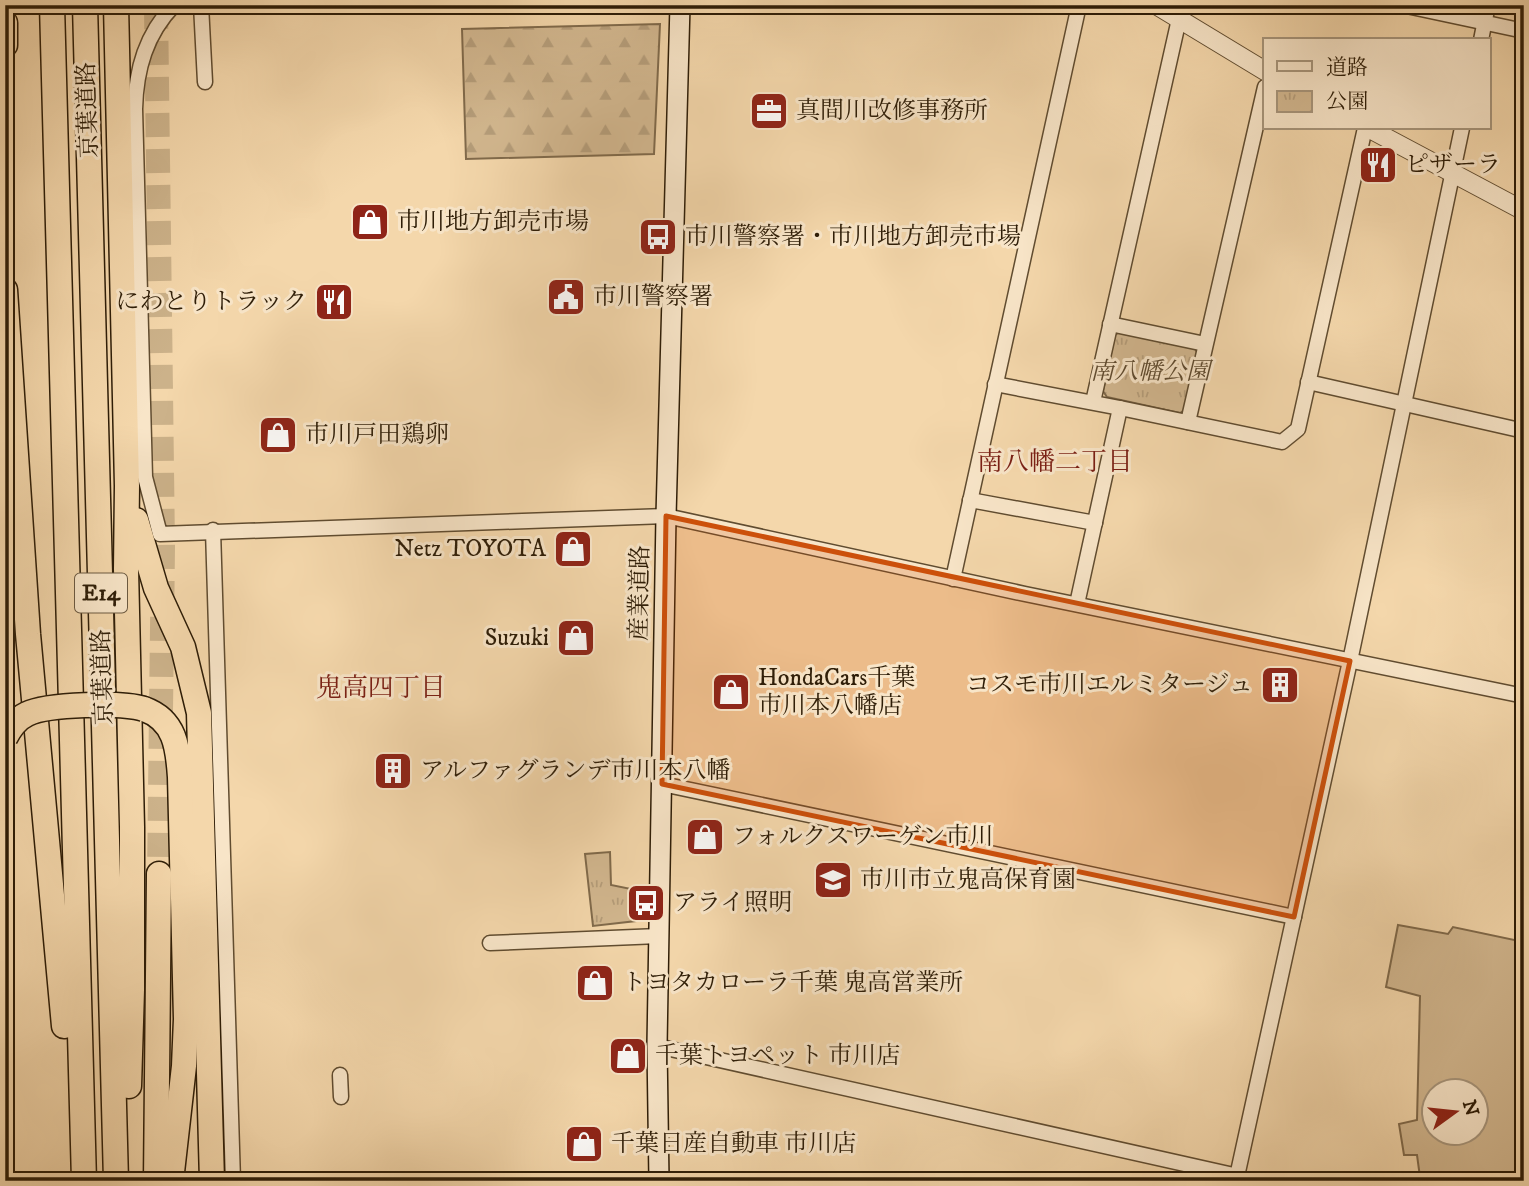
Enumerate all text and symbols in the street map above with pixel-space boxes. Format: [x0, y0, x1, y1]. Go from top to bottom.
legend [1263, 38, 1490, 130]
text: 道路 [1326, 55, 1368, 81]
street label: 京葉道路 [71, 62, 105, 158]
text: 公園 [1326, 89, 1368, 115]
office icon: 真間川改修事務所 [748, 90, 790, 132]
place label: 真間川改修事務所 [796, 96, 988, 126]
restaurant icon: ピザーラ [1357, 144, 1399, 186]
place label: ピザーラ [1405, 150, 1501, 180]
shop icon: 市川地方卸売市場 [349, 201, 391, 243]
place label: 市川地方卸売市場 [397, 207, 589, 237]
bus stop icon: 市川警察署・市川地方卸売市場 [637, 216, 679, 258]
place label: 市川警察署・市川地方卸売市場 [685, 222, 1021, 252]
public building icon: 市川警察署 [545, 276, 587, 318]
restaurant icon: にわとりトラック [313, 281, 355, 323]
place label: 市川警察署 [593, 282, 713, 312]
place label: にわとりトラック [115, 287, 307, 317]
park label: 南八幡公園 [1090, 357, 1214, 387]
shop icon: 市川戸田鶏卵 [257, 414, 299, 456]
place label: 市川戸田鶏卵 [305, 420, 449, 450]
district label: 南八幡二丁目 [977, 446, 1133, 479]
shop icon: Netz TOYOTA [552, 528, 594, 570]
place label: Netz TOYOTA [395, 534, 547, 564]
street label: 産業道路 [624, 545, 656, 641]
road number: E14 [75, 573, 127, 612]
shop icon: Suzuki [555, 617, 597, 659]
place label: Suzuki [485, 623, 549, 653]
street label: 京葉道路 [86, 629, 120, 725]
place label: HondaCars千葉 市川本八幡店 [758, 663, 915, 721]
building icon: コスモ市川エルミタージュ [1259, 664, 1301, 706]
place label: コスモ市川エルミタージュ [966, 670, 1253, 700]
shop icon: HondaCars千葉 市川本八幡店 [710, 671, 752, 713]
district label: 鬼高四丁目 [316, 672, 446, 705]
building icon: アルファグランデ市川本八幡 [372, 750, 414, 792]
place label: アルファグランデ市川本八幡 [420, 756, 731, 786]
shop icon: フォルクスワーゲン市川 [684, 816, 726, 858]
place label: フォルクスワーゲン市川 [732, 822, 994, 852]
school or university icon: 市川市立鬼高保育園 [812, 859, 854, 901]
place label: 市川市立鬼高保育園 [860, 865, 1076, 895]
bus stop icon: アライ照明 [625, 882, 667, 924]
place label: アライ照明 [673, 888, 792, 918]
shop icon: トヨタカローラ千葉 鬼高営業所 [574, 962, 616, 1004]
place label: トヨタカローラ千葉 鬼高営業所 [622, 968, 963, 998]
shop icon: 千葉トヨペット 市川店 [607, 1035, 649, 1077]
place label: 千葉トヨペット 市川店 [655, 1041, 900, 1071]
north arrow [1420, 1078, 1490, 1148]
text: N [1457, 1097, 1483, 1119]
shop icon: 千葉日産自動車 市川店 [563, 1123, 605, 1165]
place label: 千葉日産自動車 市川店 [611, 1129, 856, 1159]

